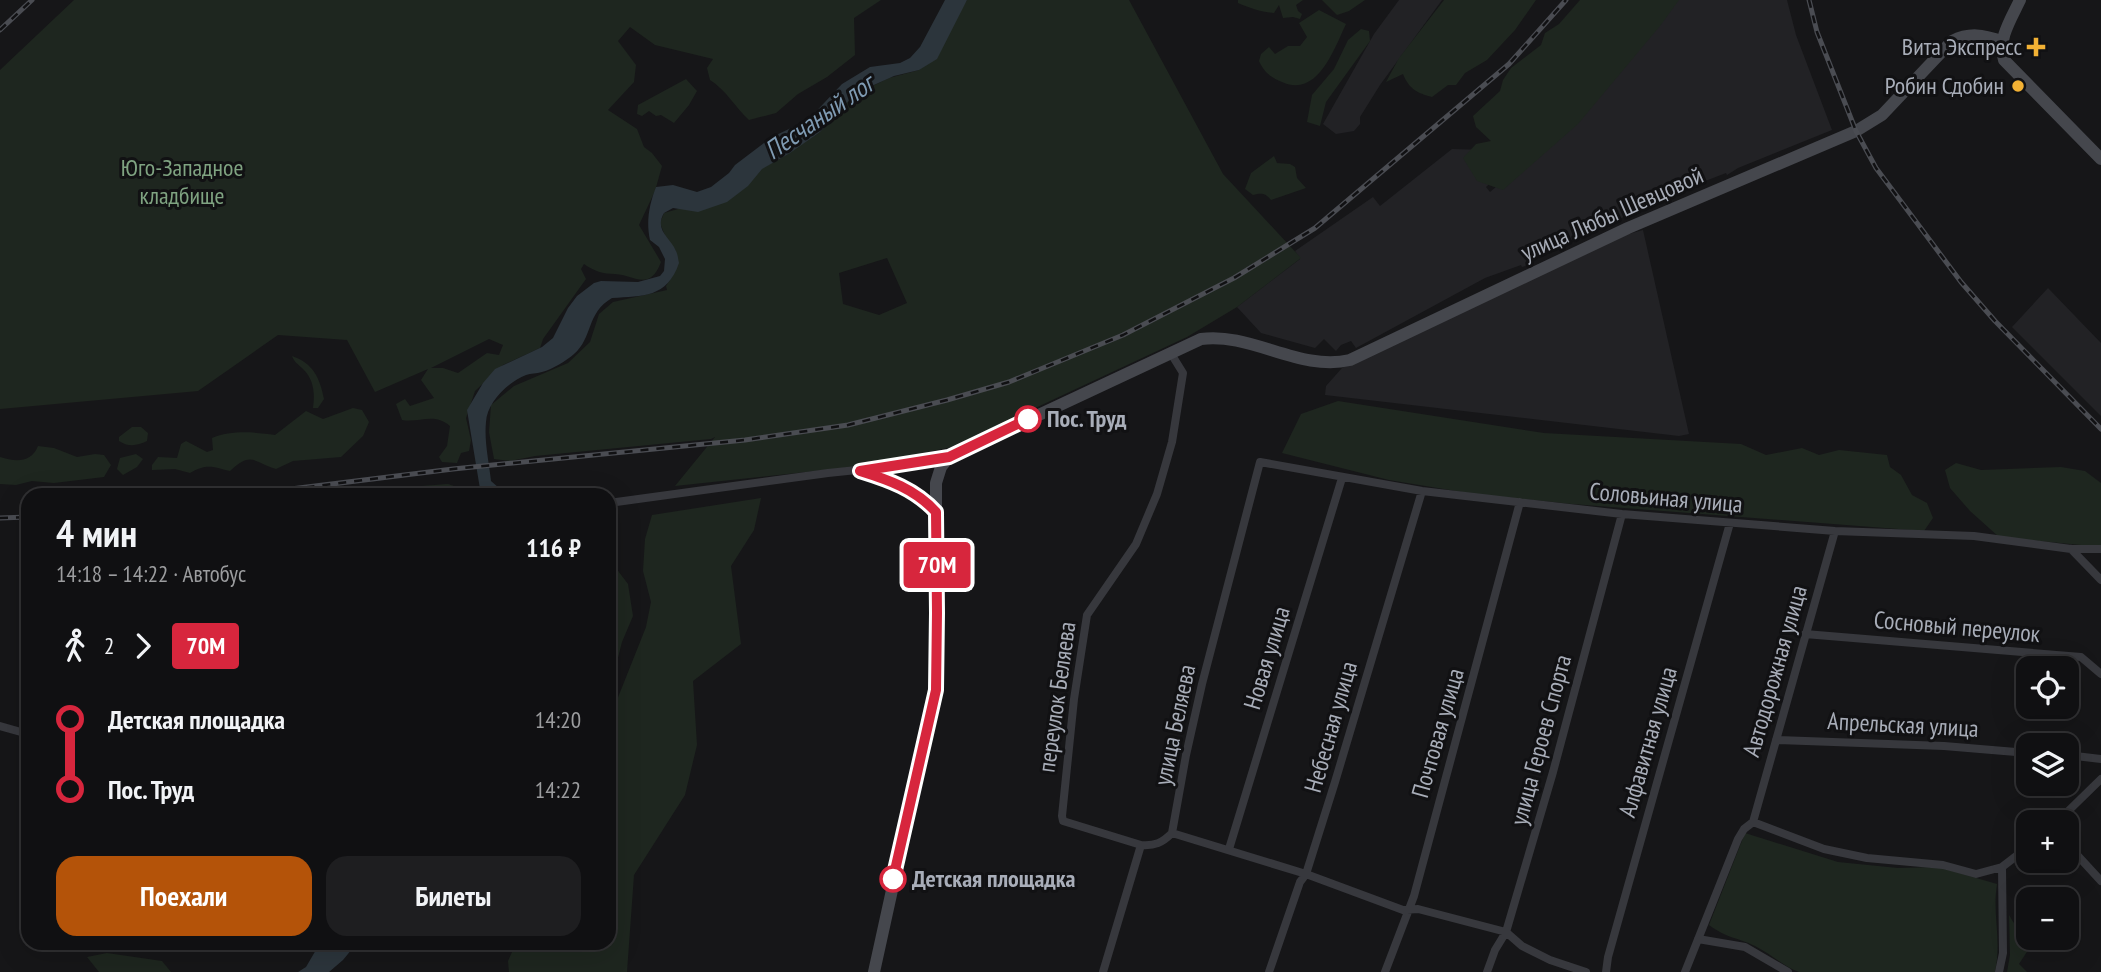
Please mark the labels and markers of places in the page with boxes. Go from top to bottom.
place label: Вита Экспресс [1902,31,2022,62]
marker: Вита Экспресс [2028,39,2044,55]
place label: Робин Сдобин [1885,70,2004,101]
marker: Робин Сдобин [2010,78,2026,94]
place label: Пос. Труд [1047,403,1127,434]
marker: Пос. Труд [1015,406,1041,432]
place label: Детская площадка [912,863,1076,894]
marker: Детская площадка [880,866,906,892]

